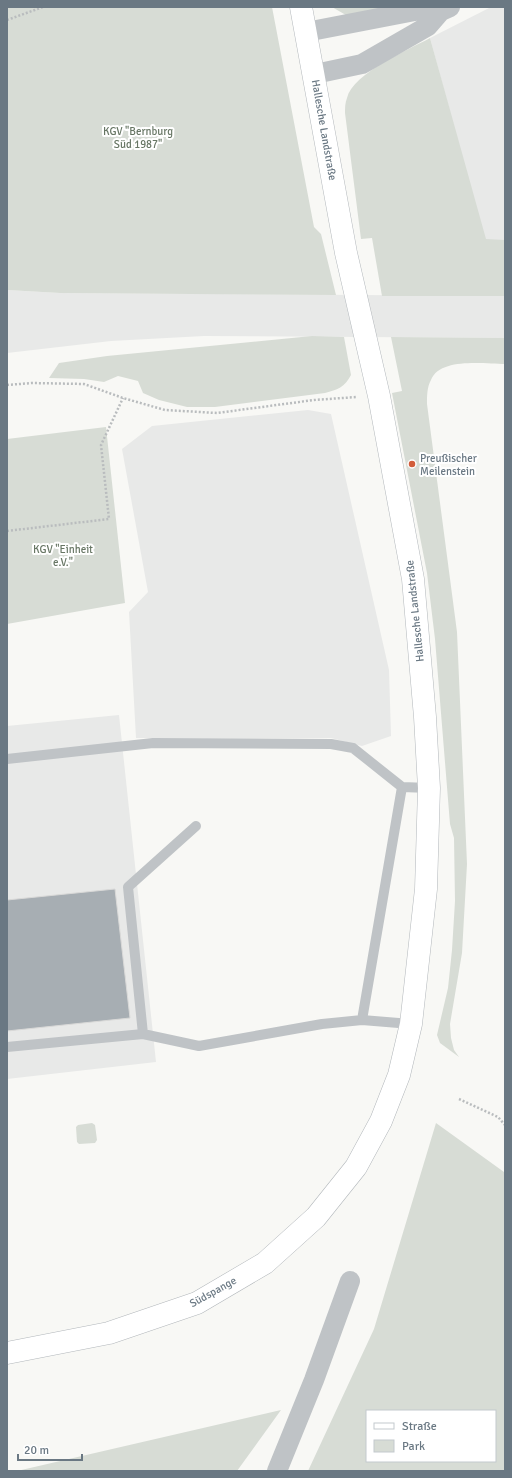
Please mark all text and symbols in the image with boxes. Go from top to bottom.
street label: Hallesche Landstraße [309,78,339,182]
park label: KGV "Bernburg Süd 1987" [103,125,173,151]
place label: Preußischer Meilenstein [420,452,477,478]
marker: Preußischer Meilenstein [407,459,417,469]
park label: KGV "Einheit e.V." [33,543,93,569]
street label: Hallesche Landstraße [403,559,427,663]
street label: Südspange [187,1274,239,1310]
legend [366,1410,496,1462]
text: Straße [402,1419,437,1434]
scale bar [18,1436,82,1462]
text: Park [402,1439,425,1454]
text: 20 m [24,1443,49,1458]

